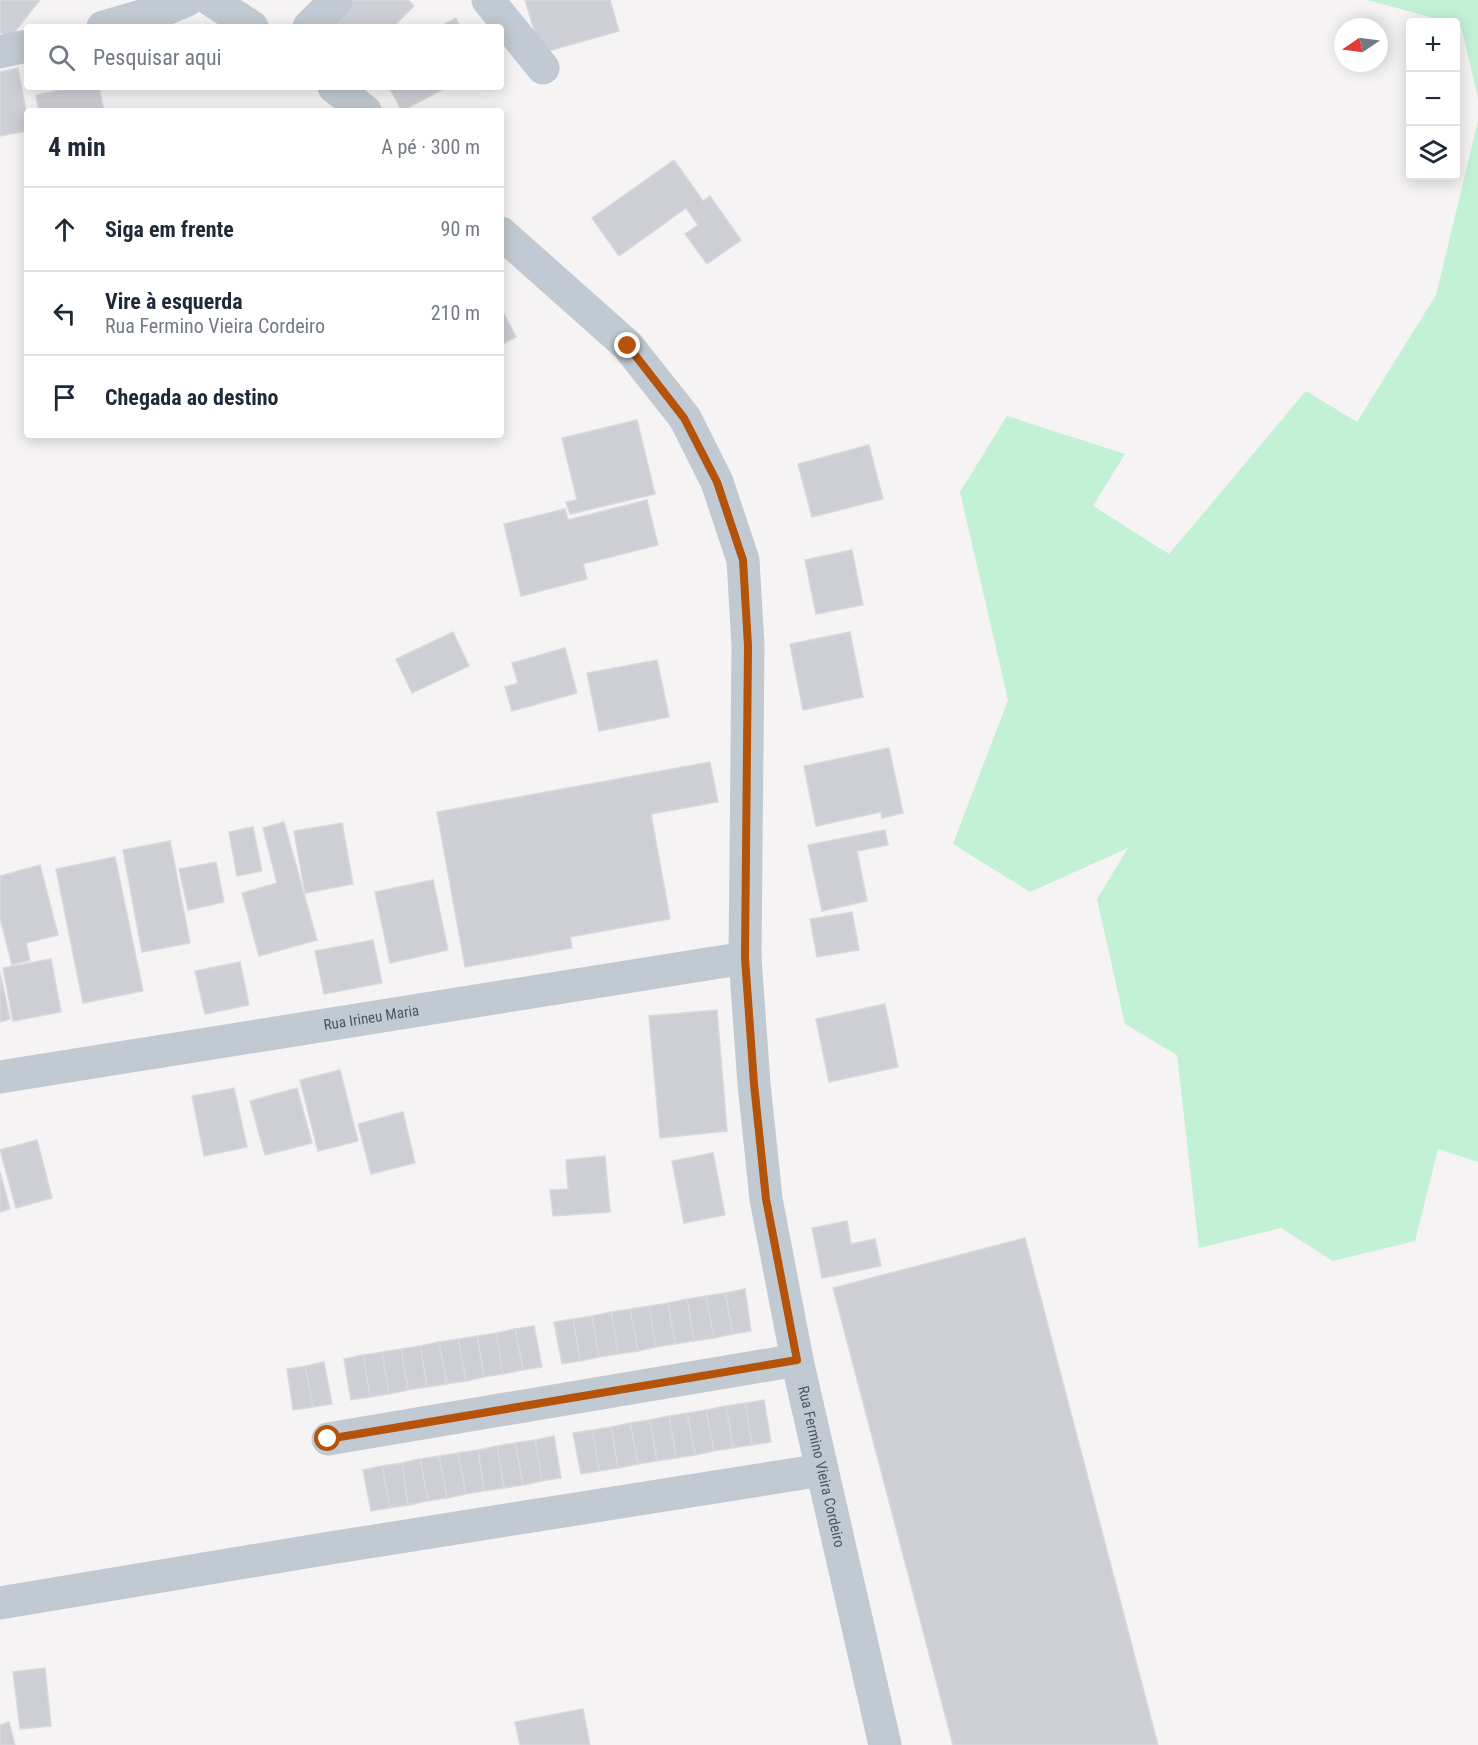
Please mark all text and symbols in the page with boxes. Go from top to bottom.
north arrow [1334,18,1388,72]
map controls [1406,18,1460,180]
button: + [1406,18,1460,72]
search box [24,24,504,90]
icon: search [45,41,78,74]
text: Pesquisar aqui [93,45,222,70]
button: − [1406,72,1460,126]
button: layers [1406,126,1460,180]
text: 4 min [48,132,106,162]
text: A pé · 300 m [381,135,480,159]
icon: ahead [48,213,81,246]
text: Siga em frente [105,217,234,242]
text: 90 m [441,217,480,241]
text: Vire à esquerda [105,289,243,314]
icon: left [48,297,81,330]
text: 210 m [431,301,480,325]
text: Rua Fermino Vieira Cordeiro [105,314,325,338]
route end [614,332,640,358]
icon: arrive [48,381,81,414]
text: Chegada ao destino [105,385,279,410]
street label: Rua Irineu Maria [322,1001,420,1034]
street label: Rua Fermino Vieira Cordeiro [794,1384,849,1549]
route start [314,1425,340,1451]

